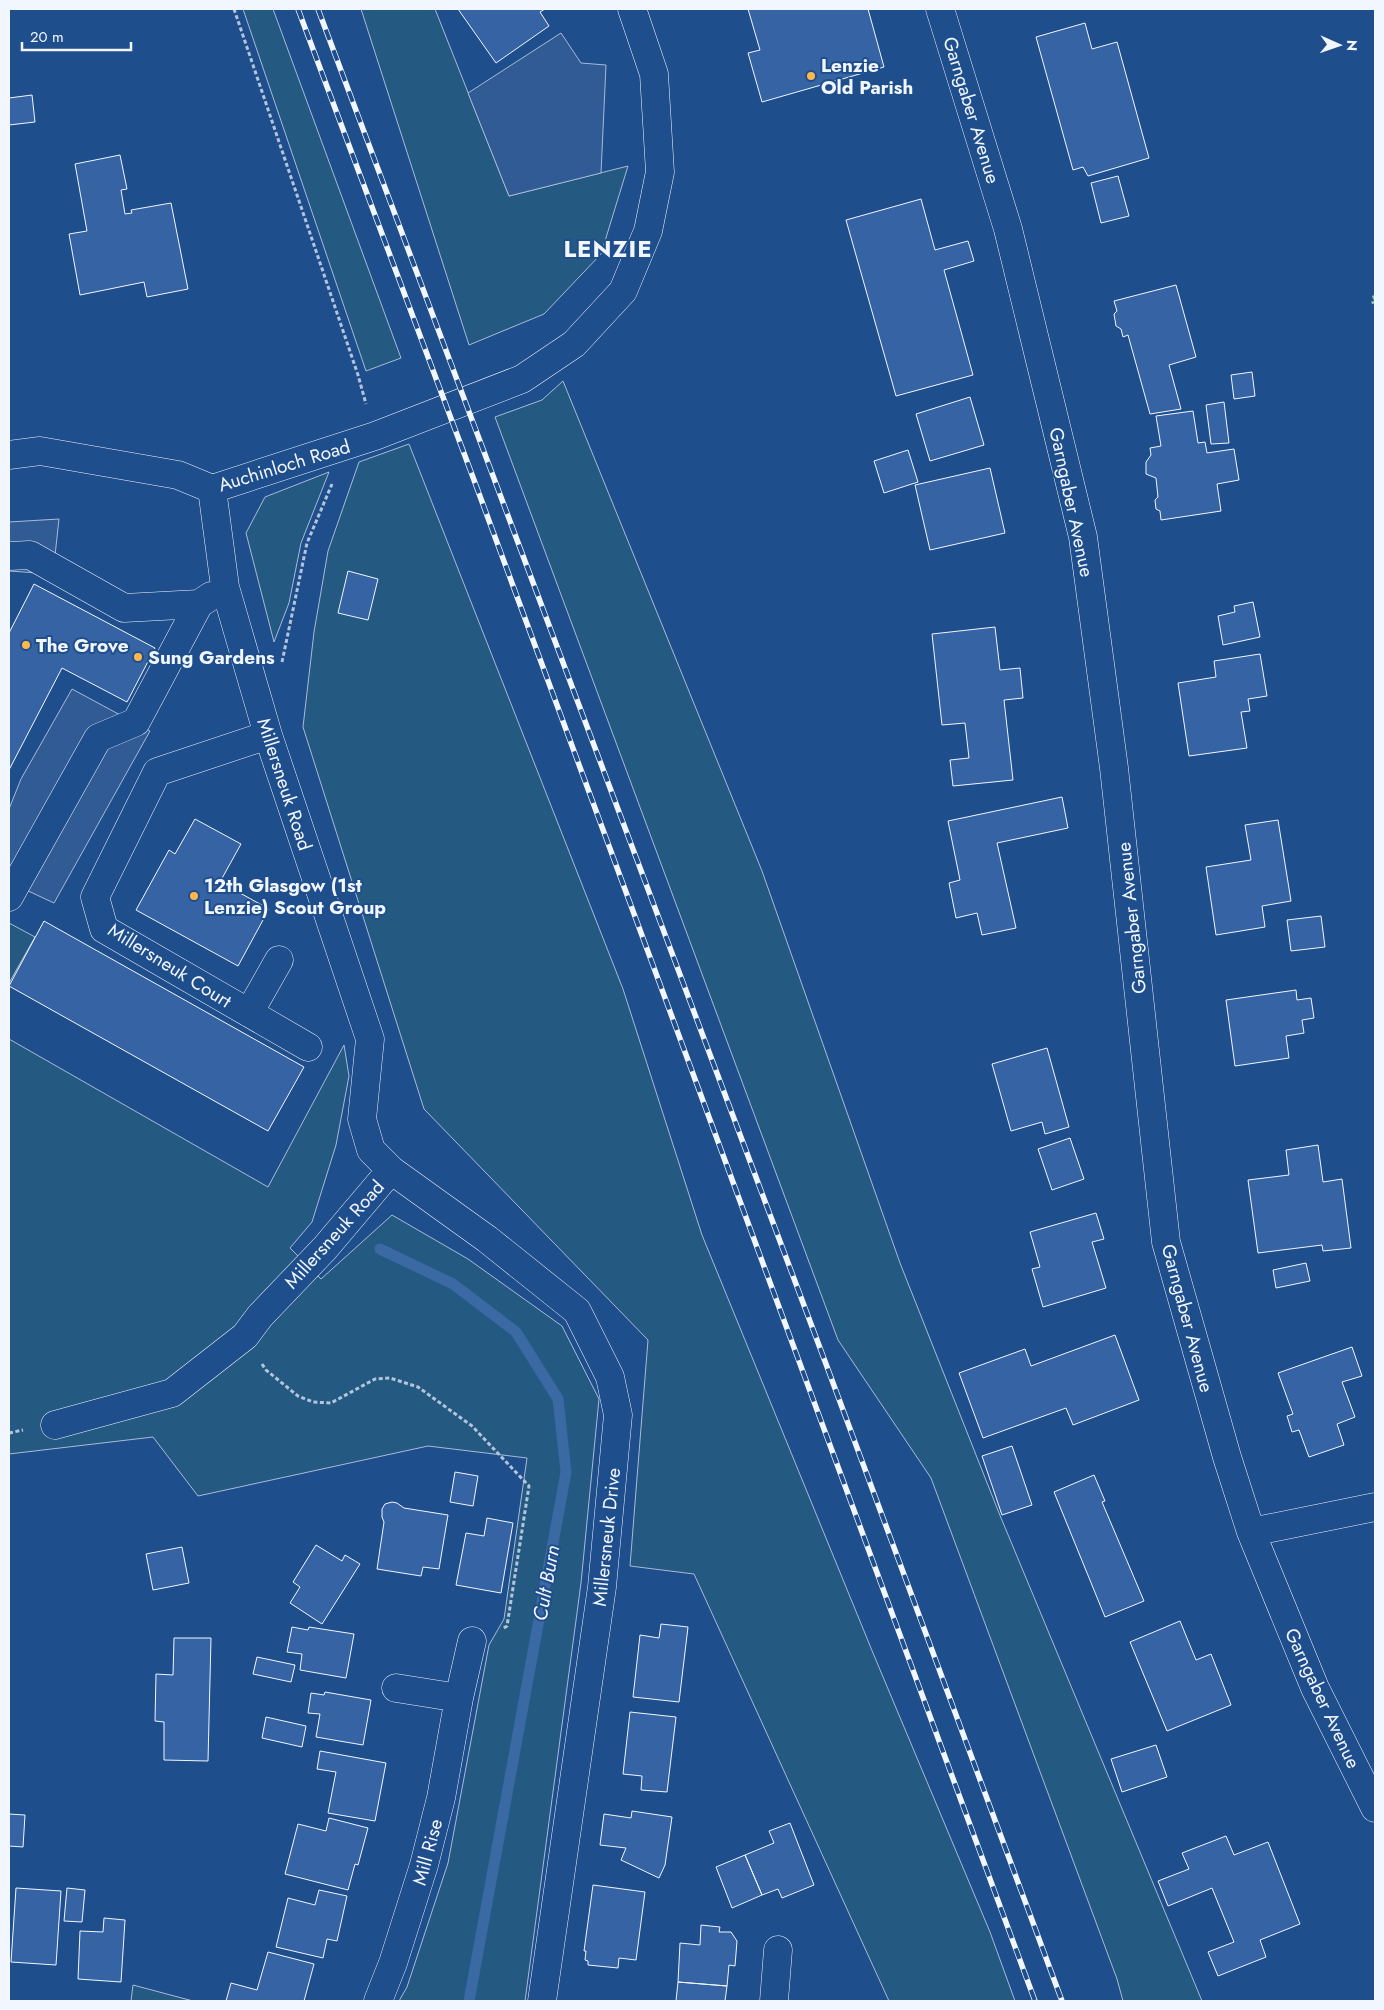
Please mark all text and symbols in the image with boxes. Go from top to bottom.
scale bar [22,20,131,52]
north arrow [1314,20,1364,70]
text: 20 m [30,26,64,48]
street label: Garngaber Avenue [936,33,1007,187]
text: N [1342,40,1362,51]
place label: Lenzie Old Parish [821,52,913,101]
marker: Lenzie Old Parish [805,70,817,82]
district label: LENZIE [563,231,653,266]
street label: Garngaber Avenue [1042,425,1101,580]
street label: Auchinloch Road [215,433,353,498]
place label: The Grove [36,632,129,659]
marker: The Grove [20,639,32,651]
place label: Sung Gardens [148,644,275,671]
marker: Sung Gardens [132,651,144,663]
street label: Millersneuk Road [250,714,319,854]
street label: Garngaber Avenue [1110,841,1153,995]
place label: 12th Glasgow (1st Lenzie) Scout Group [204,872,386,921]
marker: 12th Glasgow (1st Lenzie) Scout Group [188,890,200,902]
street label: Millersneuk Court [103,917,237,1015]
street label: Millersneuk Road [278,1174,391,1295]
street label: Garngaber Avenue [1155,1241,1220,1395]
street label: Millersneuk Drive [586,1466,627,1608]
water label: Cult Burn [526,1543,567,1623]
street label: Garngaber Avenue [1278,1623,1367,1773]
street label: Mill Rise [406,1816,449,1888]

